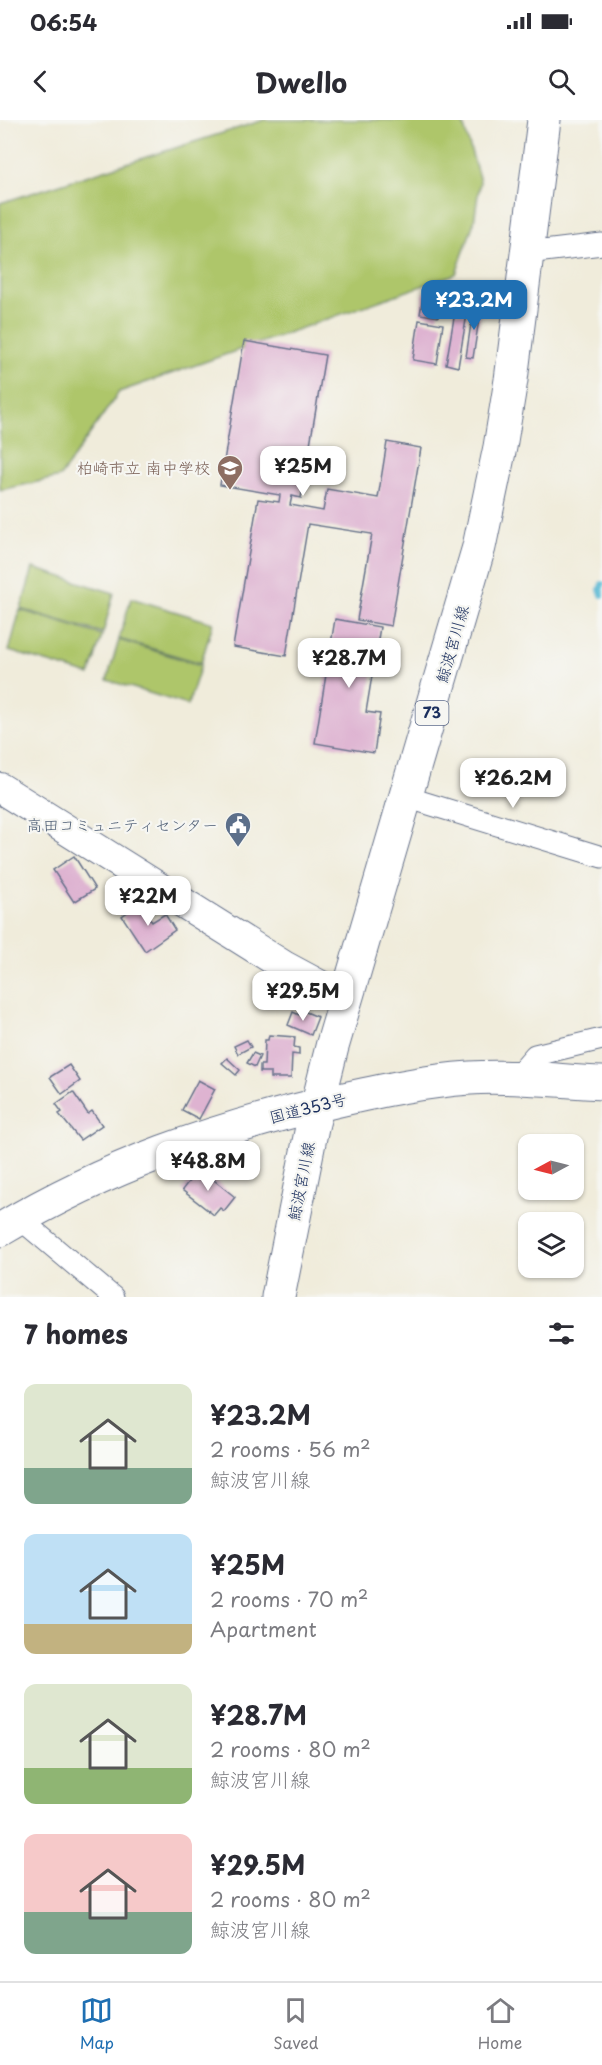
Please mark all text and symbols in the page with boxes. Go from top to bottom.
text: 06:54 [30,5,97,38]
text: Dwello [255,61,347,102]
icon: back [24,65,57,98]
icon: search [545,65,578,98]
pin: ¥23.2M [425,280,523,331]
text: ¥23.2M [435,284,513,314]
pin: ¥25M [267,446,339,497]
text: ¥25M [274,450,332,480]
school or university icon: 柏崎市立 南中学校 [215,453,245,491]
place label: 柏崎市立 南中学校 [77,455,210,479]
street label: 鯨波宮川線 [428,602,474,685]
pin: ¥28.7M [300,638,398,689]
text: ¥28.7M [312,642,386,672]
road number: 73 [416,701,448,725]
pin: ¥26.2M [464,758,562,809]
text: ¥26.2M [474,762,552,792]
public building icon: 高田コミュニティセンター [223,810,253,848]
place label: 高田コミュニティセンター [27,812,218,836]
pin: ¥22M [112,876,184,927]
text: ¥22M [119,880,177,910]
pin: ¥29.5M [254,971,352,1022]
text: ¥29.5M [266,975,340,1005]
street label: 国道353号 [266,1086,349,1128]
north arrow [518,1134,584,1200]
map controls [518,1134,584,1278]
street label: 鯨波宮川線 [281,1139,319,1222]
pin: ¥48.8M [159,1141,257,1192]
text: ¥48.8M [170,1145,246,1175]
button: layers [518,1212,584,1278]
text: 7 homes [24,1314,128,1353]
icon: filters [545,1317,578,1350]
text: ¥23.2M [210,1395,311,1434]
icon: home [72,1408,144,1480]
text: 2 rooms · 56 m² [210,1434,371,1464]
text: 鯨波宮川線 [210,1464,310,1494]
text: ¥25M [210,1545,285,1584]
icon: home [72,1558,144,1630]
text: 2 rooms · 70 m² [210,1584,368,1614]
text: Apartment [210,1614,317,1644]
text: ¥28.7M [210,1695,307,1734]
icon: home [72,1708,144,1780]
text: 2 rooms · 80 m² [210,1734,371,1764]
text: 鯨波宮川線 [210,1764,310,1794]
text: ¥29.5M [210,1845,305,1884]
icon: home [72,1858,144,1930]
text: 2 rooms · 80 m² [210,1884,371,1914]
text: 鯨波宮川線 [210,1914,310,1944]
tab: Map [80,1994,114,2054]
tab: Saved [273,1994,319,2054]
tab: Home [478,1994,522,2054]

